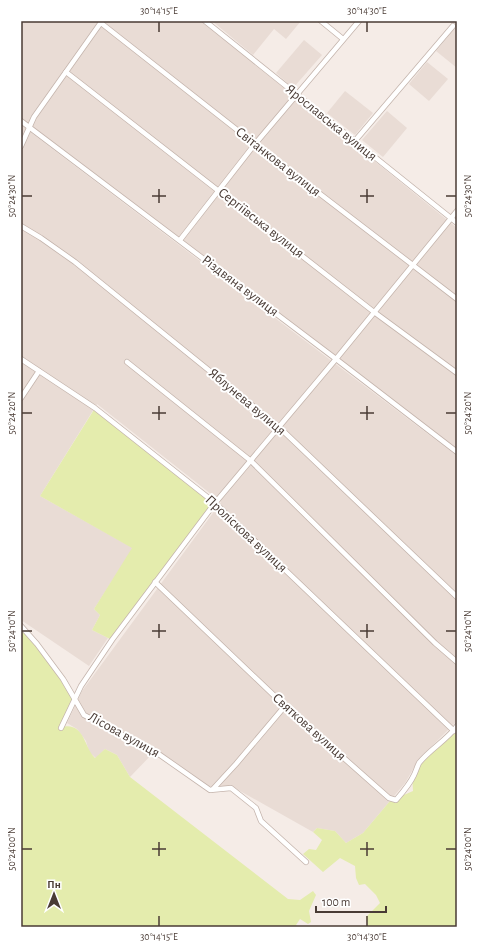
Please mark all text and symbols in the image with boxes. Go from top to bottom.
text: 30°14'15"E [140,6,178,16]
text: 30°14'30"E [347,6,387,16]
street label: Ярославська вулиця [283,82,379,164]
street label: Світанкова вулиця [233,125,323,199]
text: 50°24'30"N [7,175,17,217]
text: 50°24'30"N [463,175,473,217]
street label: Сергіївська вулиця [215,185,307,261]
street label: Різдвяна вулиця [199,253,281,319]
street label: Яблунева вулиця [206,366,288,438]
text: 50°24'20"N [7,392,17,434]
text: 50°24'20"N [463,392,473,434]
street label: Проліскова вулиця [202,493,290,575]
text: 50°24'10"N [7,610,17,652]
text: 50°24'10"N [463,610,473,652]
street label: Святкова вулиця [270,691,348,763]
street label: Лісова вулиця [86,710,162,760]
text: 50°24'00"N [7,827,17,871]
text: 50°24'00"N [463,827,473,871]
north arrow [34,874,74,914]
text: Пн [47,879,61,890]
scale bar [316,888,386,914]
text: 100 m [322,896,350,908]
text: 30°14'15"E [140,932,178,942]
text: 30°14'30"E [347,932,387,942]

